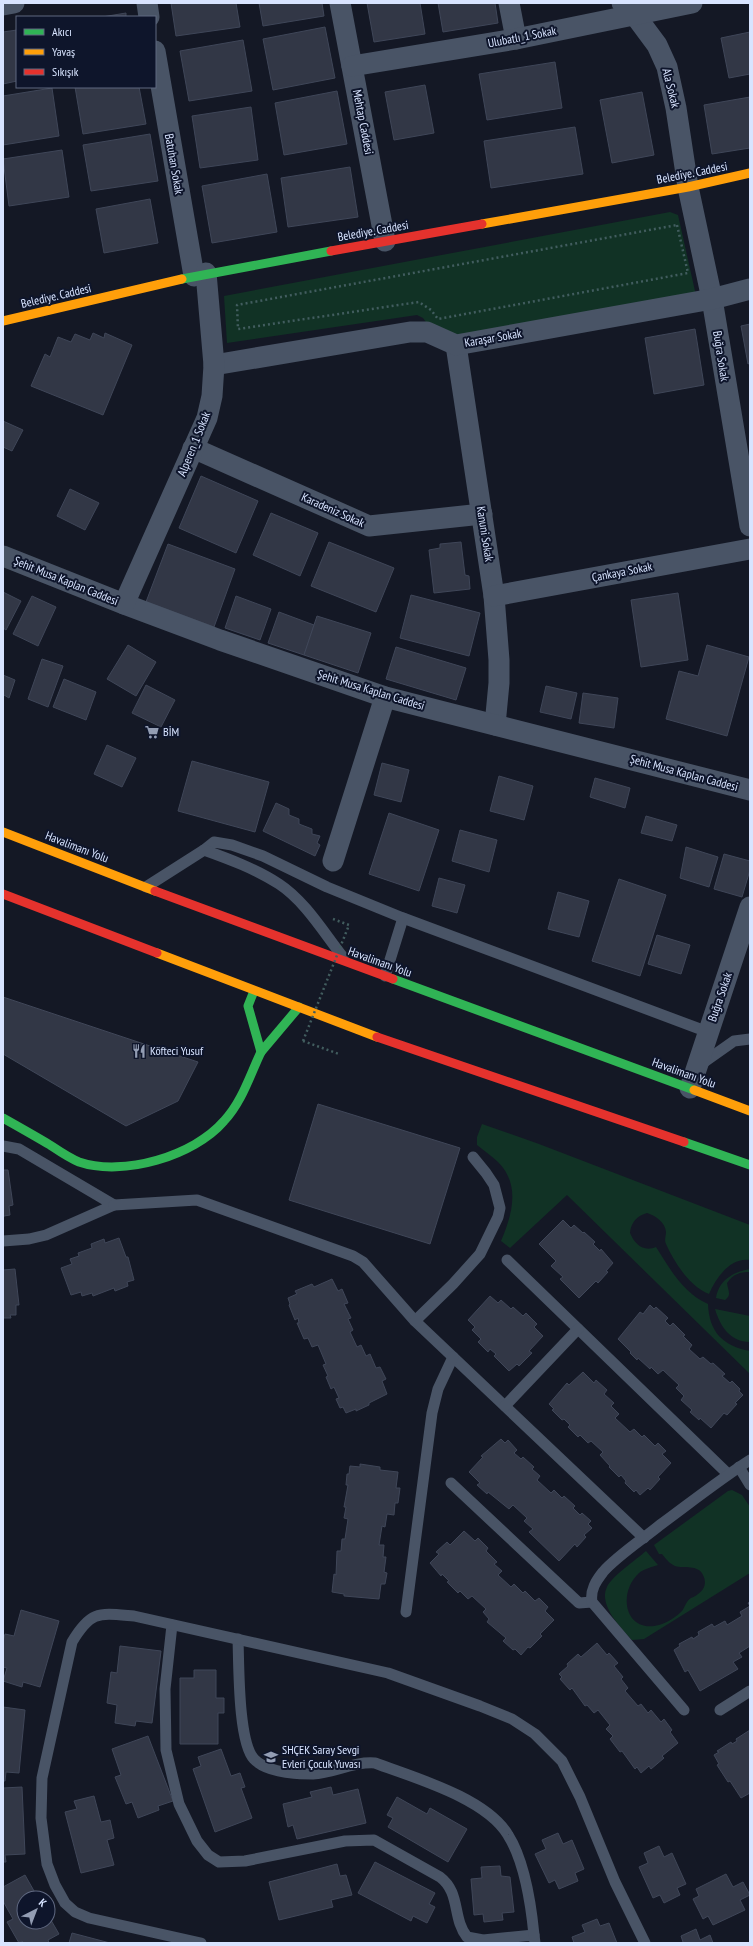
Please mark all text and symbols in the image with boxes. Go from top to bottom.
legend [16,16,156,88]
street label: Ulubatlı_1 Sokak [486,22,558,50]
text: Akıcı [52,24,72,39]
text: Yavaş [52,44,75,59]
text: Sıkışık [52,64,79,79]
street label: Ala Sokak [659,67,684,110]
street label: Mehtap Caddesi [350,88,377,156]
street label: Batuhan Sokak [162,132,187,196]
street label: Belediye. Caddesi [655,158,729,187]
street label: Belediye. Caddesi [336,217,410,244]
street label: Belediye. Caddesi [19,280,92,311]
street label: Karaşar Sokak [463,325,523,350]
street label: Buğra Sokak [710,330,733,383]
street label: Alperen_1 Sokak [174,409,213,478]
street label: Karadeniz Sokak [299,489,367,530]
street label: Kanuni Sokak [474,505,497,563]
street label: Şehit Musa Kaplan Caddesi [12,553,121,608]
street label: Çankaya Sokak [590,558,654,585]
street label: Şehit Musa Kaplan Caddesi [316,666,427,713]
supermarket icon: BİM [144,724,160,740]
place label: BİM [163,724,179,739]
street label: Şehit Musa Kaplan Caddesi [628,751,740,794]
street label: Havalimanı Yolu [43,828,111,865]
street label: Havalimanı Yolu [346,943,414,980]
street label: Buğra Sokak [704,970,735,1023]
restaurant icon: Köfteci Yusuf [131,1043,147,1059]
place label: Köfteci Yusuf [150,1043,204,1058]
street label: Havalimanı Yolu [650,1054,718,1091]
place label: SHÇEK Saray Sevgi Evleri Çocuk Yuvası [282,1742,361,1771]
school or university icon: SHÇEK Saray Sevgi Evleri Çocuk Yuvası [263,1749,279,1765]
north arrow [16,1890,56,1930]
text: K [36,1895,50,1910]

